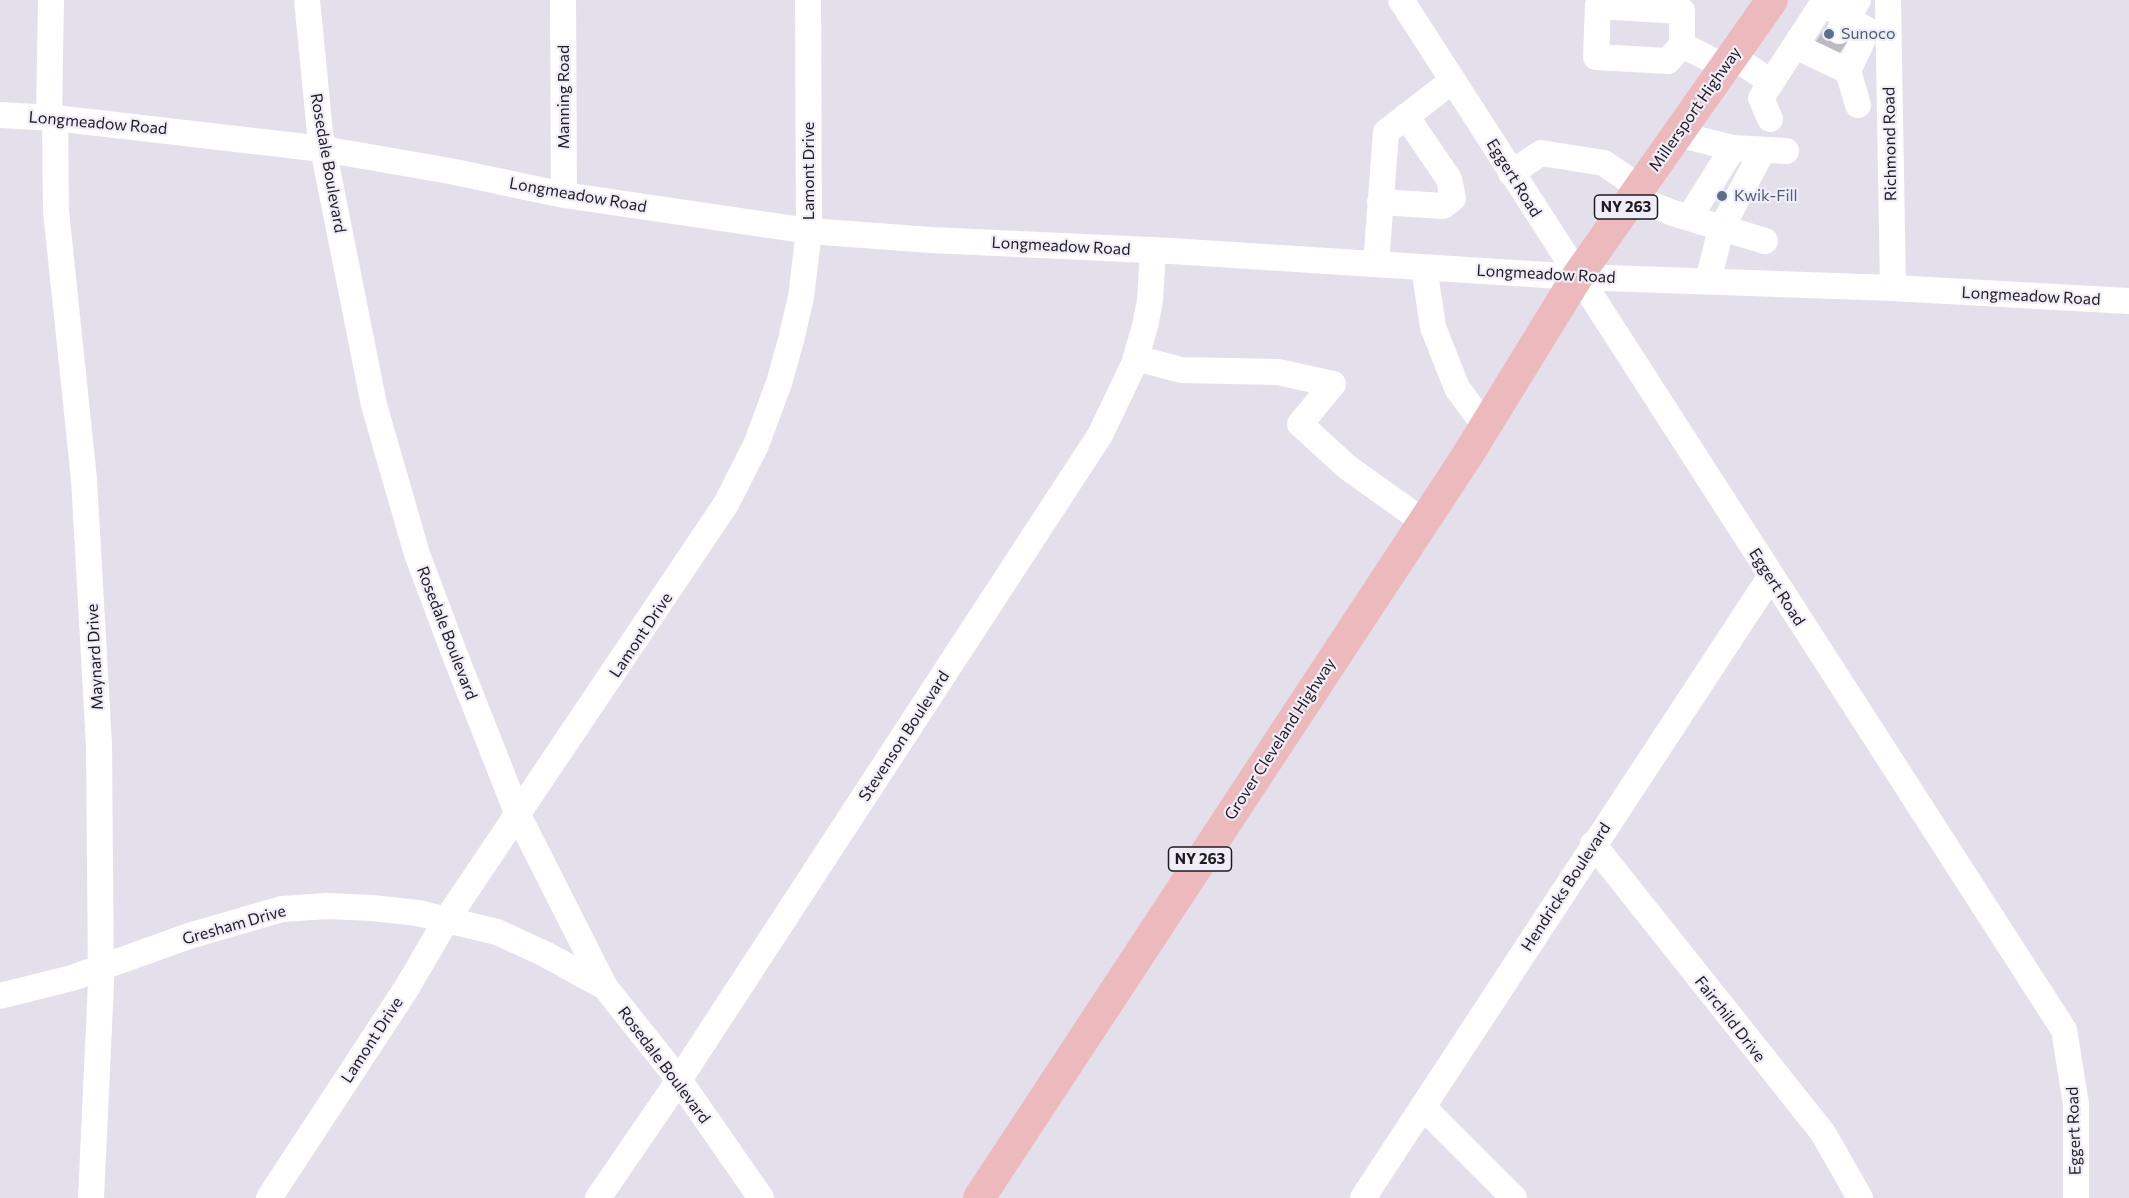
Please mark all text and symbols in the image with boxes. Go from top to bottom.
place label: Sunoco [1841,24,1896,44]
marker: Sunoco [1822,27,1836,41]
street label: Millersport Highway [1645,43,1745,175]
street label: Manning Road [554,45,574,149]
street label: Richmond Road [1879,87,1901,201]
street label: Rosedale Boulevard [306,92,350,234]
street label: Longmeadow Road [28,107,168,139]
street label: Lamont Drive [799,122,819,220]
street label: Eggert Road [1482,135,1546,221]
street label: Longmeadow Road [508,173,648,217]
place label: Kwik-Fill [1734,186,1798,206]
marker: Kwik-Fill [1715,189,1729,203]
road number: NY 263 [1594,195,1658,219]
street label: Longmeadow Road [991,233,1131,259]
street label: Longmeadow Road [1476,261,1616,287]
street label: Longmeadow Road [1961,283,2101,309]
street label: Eggert Road [1745,545,1809,629]
street label: Rosedale Boulevard [413,564,481,702]
street label: Lamont Drive [606,589,676,681]
street label: Maynard Drive [83,603,107,711]
street label: Grover Cleveland Highway [1220,654,1340,824]
street label: Stevenson Boulevard [855,667,953,805]
street label: Hendricks Boulevard [1517,819,1615,955]
road number: NY 263 [1168,847,1232,871]
street label: Gresham Drive [180,901,288,949]
street label: Fairchild Drive [1691,972,1769,1066]
street label: Lamont Drive [337,993,407,1087]
street label: Rosedale Boulevard [614,1003,714,1127]
street label: Eggert Road [2063,1086,2085,1176]

